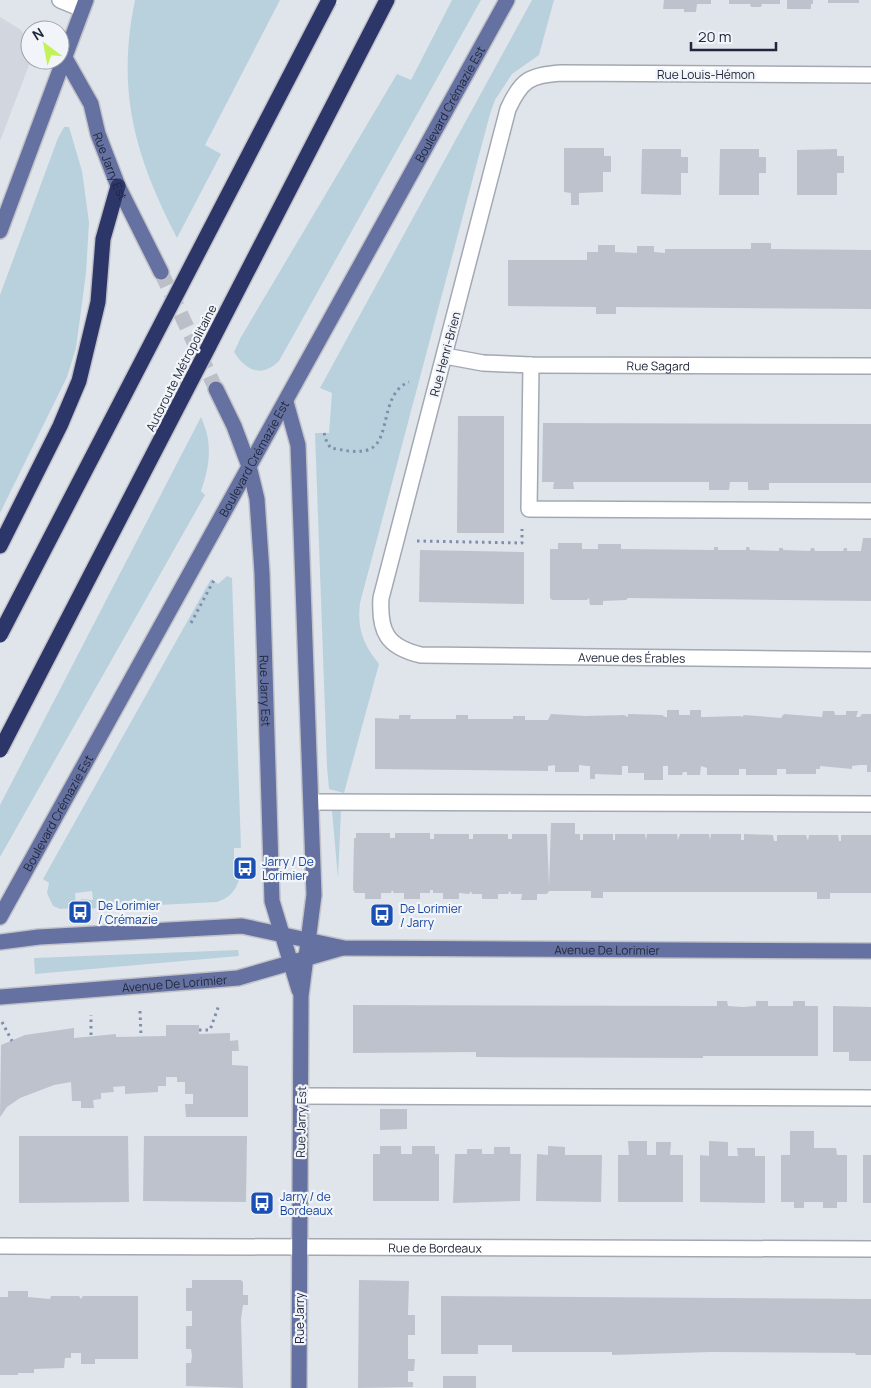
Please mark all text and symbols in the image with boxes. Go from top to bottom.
north arrow [20,20,70,70]
scale bar [691,20,776,52]
text: N [29,23,47,44]
text: 20 m [698,26,731,47]
street label: Boulevard Crémazie Est [410,43,489,165]
street label: Rue Louis-Hémon [657,66,755,83]
street label: Rue Jarry Est [90,130,132,203]
street label: Autoroute Métropolitaine [142,302,220,434]
street label: Rue Henri-Brien [426,310,464,398]
street label: Rue Sagard [627,357,690,374]
street label: Boulevard Crémazie Est [215,397,293,520]
street label: Avenue des Érables [578,648,685,666]
street label: Rue Jarry Est [256,655,275,727]
street label: Boulevard Crémazie Est [19,751,97,874]
place label: Jarry / De Lorimier [262,853,314,884]
bus stop icon: Jarry / De Lorimier [232,855,258,881]
place label: De Lorimier / Crémazie [98,897,161,928]
bus stop icon: De Lorimier / Crémazie [67,899,93,925]
place label: De Lorimier / Jarry [400,900,463,931]
bus stop icon: De Lorimier / Jarry [369,902,395,928]
street label: Avenue De Lorimier [554,941,661,958]
street label: Avenue De Lorimier [121,970,228,996]
street label: Rue Jarry Est [292,1086,310,1158]
place label: Jarry / de Bordeaux [280,1188,333,1219]
bus stop icon: Jarry / de Bordeaux [249,1190,275,1216]
street label: Rue de Bordeaux [388,1239,482,1256]
street label: Rue Jarry [291,1292,308,1344]

